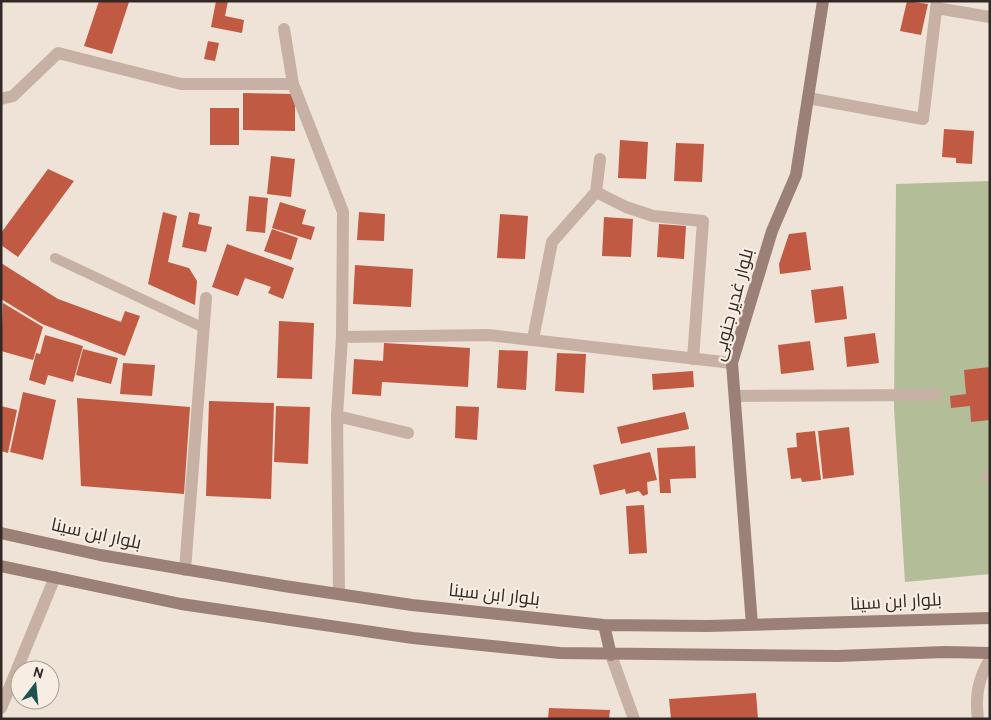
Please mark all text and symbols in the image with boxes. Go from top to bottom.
street label: بلوار غدیر جنوبی [708,246,760,364]
street label: بلوار ابن سینا [49,514,143,556]
street label: بلوار ابن سینا [447,580,541,612]
street label: بلوار ابن سینا [850,589,942,617]
north arrow [10,660,60,710]
text: N [31,664,45,684]

